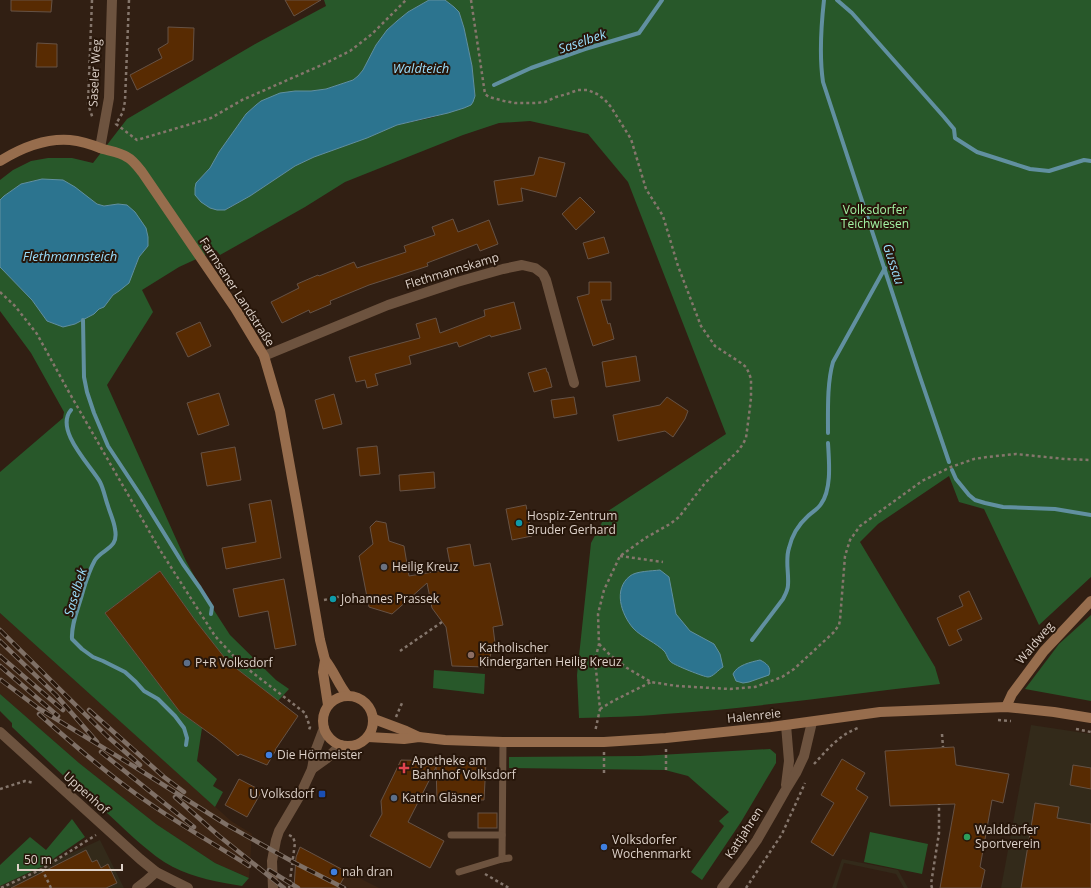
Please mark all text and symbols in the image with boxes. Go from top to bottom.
water label: Saselbek [556,24,609,58]
street label: Saseler Weg [84,38,105,107]
water label: Waldteich [393,59,449,77]
park label: Volksdorfer Teichwiesen [841,201,909,232]
street label: Farmsener Landstraße [196,234,279,350]
water label: Gussau [879,241,909,287]
water label: Flethmannsteich [23,247,117,265]
street label: Flethmannskamp [403,248,501,293]
place label: Hospiz-Zentrum Bruder Gerhard [527,507,617,538]
marker: Hospiz-Zentrum Bruder Gerhard [514,518,524,528]
place label: Heilig Kreuz [392,558,459,575]
marker: Heilig Kreuz [379,562,389,572]
water label: Saselbek [59,565,91,618]
place label: Johannes Prassek [340,590,440,607]
marker: Johannes Prassek [328,594,338,604]
street label: Waldweg [1012,617,1058,668]
place label: Katholischer Kindergarten Heilig Kreuz [479,639,622,670]
marker: Katholischer Kindergarten Heilig Kreuz [466,650,476,660]
place label: P+R Volksdorf [195,654,273,671]
marker: P+R Volksdorf [182,658,192,668]
street label: Halenreie [726,704,782,727]
place label: Die Hörmeister [277,746,362,763]
marker: Die Hörmeister [264,750,274,760]
place label: Apotheke am Bahnhof Volksdorf [412,752,517,783]
marker: Apotheke am Bahnhof Volksdorf [399,763,409,773]
street label: Uppenhof [60,768,114,818]
place label: U Volksdorf [249,785,315,802]
marker: U Volksdorf [317,789,327,799]
place label: Katrin Gläsner [402,789,482,806]
marker: Katrin Gläsner [389,793,399,803]
street label: Kattjahren [720,804,767,862]
place label: Walddörfer Sportverein [975,821,1040,852]
place label: Volksdorfer Wochenmarkt [612,831,691,862]
marker: Walddörfer Sportverein [962,832,972,842]
marker: Volksdorfer Wochenmarkt [599,842,609,852]
scale bar [18,846,122,872]
text: 50 m [24,851,52,868]
place label: nah dran [342,863,393,880]
marker: nah dran [329,867,339,877]

